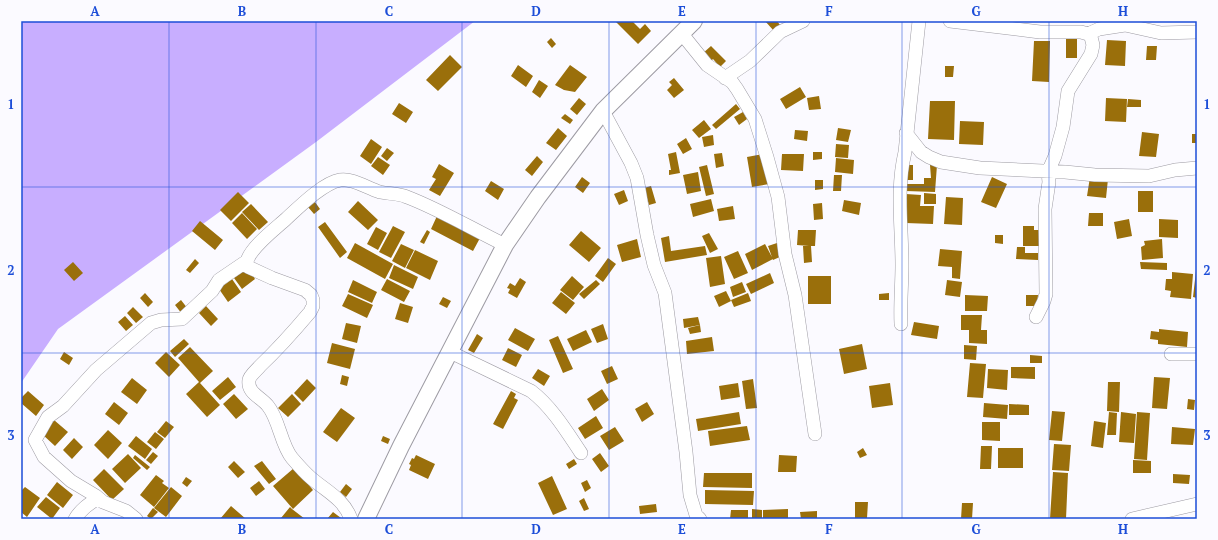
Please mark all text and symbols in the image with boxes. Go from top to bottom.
text: A [90,2,100,20]
text: B [238,2,246,20]
text: C [385,2,393,20]
text: D [531,2,541,20]
text: E [678,2,686,20]
text: F [825,2,833,20]
text: G [971,2,981,20]
text: H [1118,2,1128,20]
text: 1 [7,95,15,113]
text: 1 [1203,95,1211,113]
text: 2 [7,261,15,279]
text: 2 [1203,261,1211,279]
text: 3 [7,426,15,444]
text: 3 [1203,426,1211,444]
text: A [90,520,100,538]
text: B [238,520,246,538]
text: C [385,520,393,538]
text: D [531,520,541,538]
text: E [678,520,686,538]
text: F [825,520,833,538]
text: G [971,520,981,538]
text: H [1118,520,1128,538]

